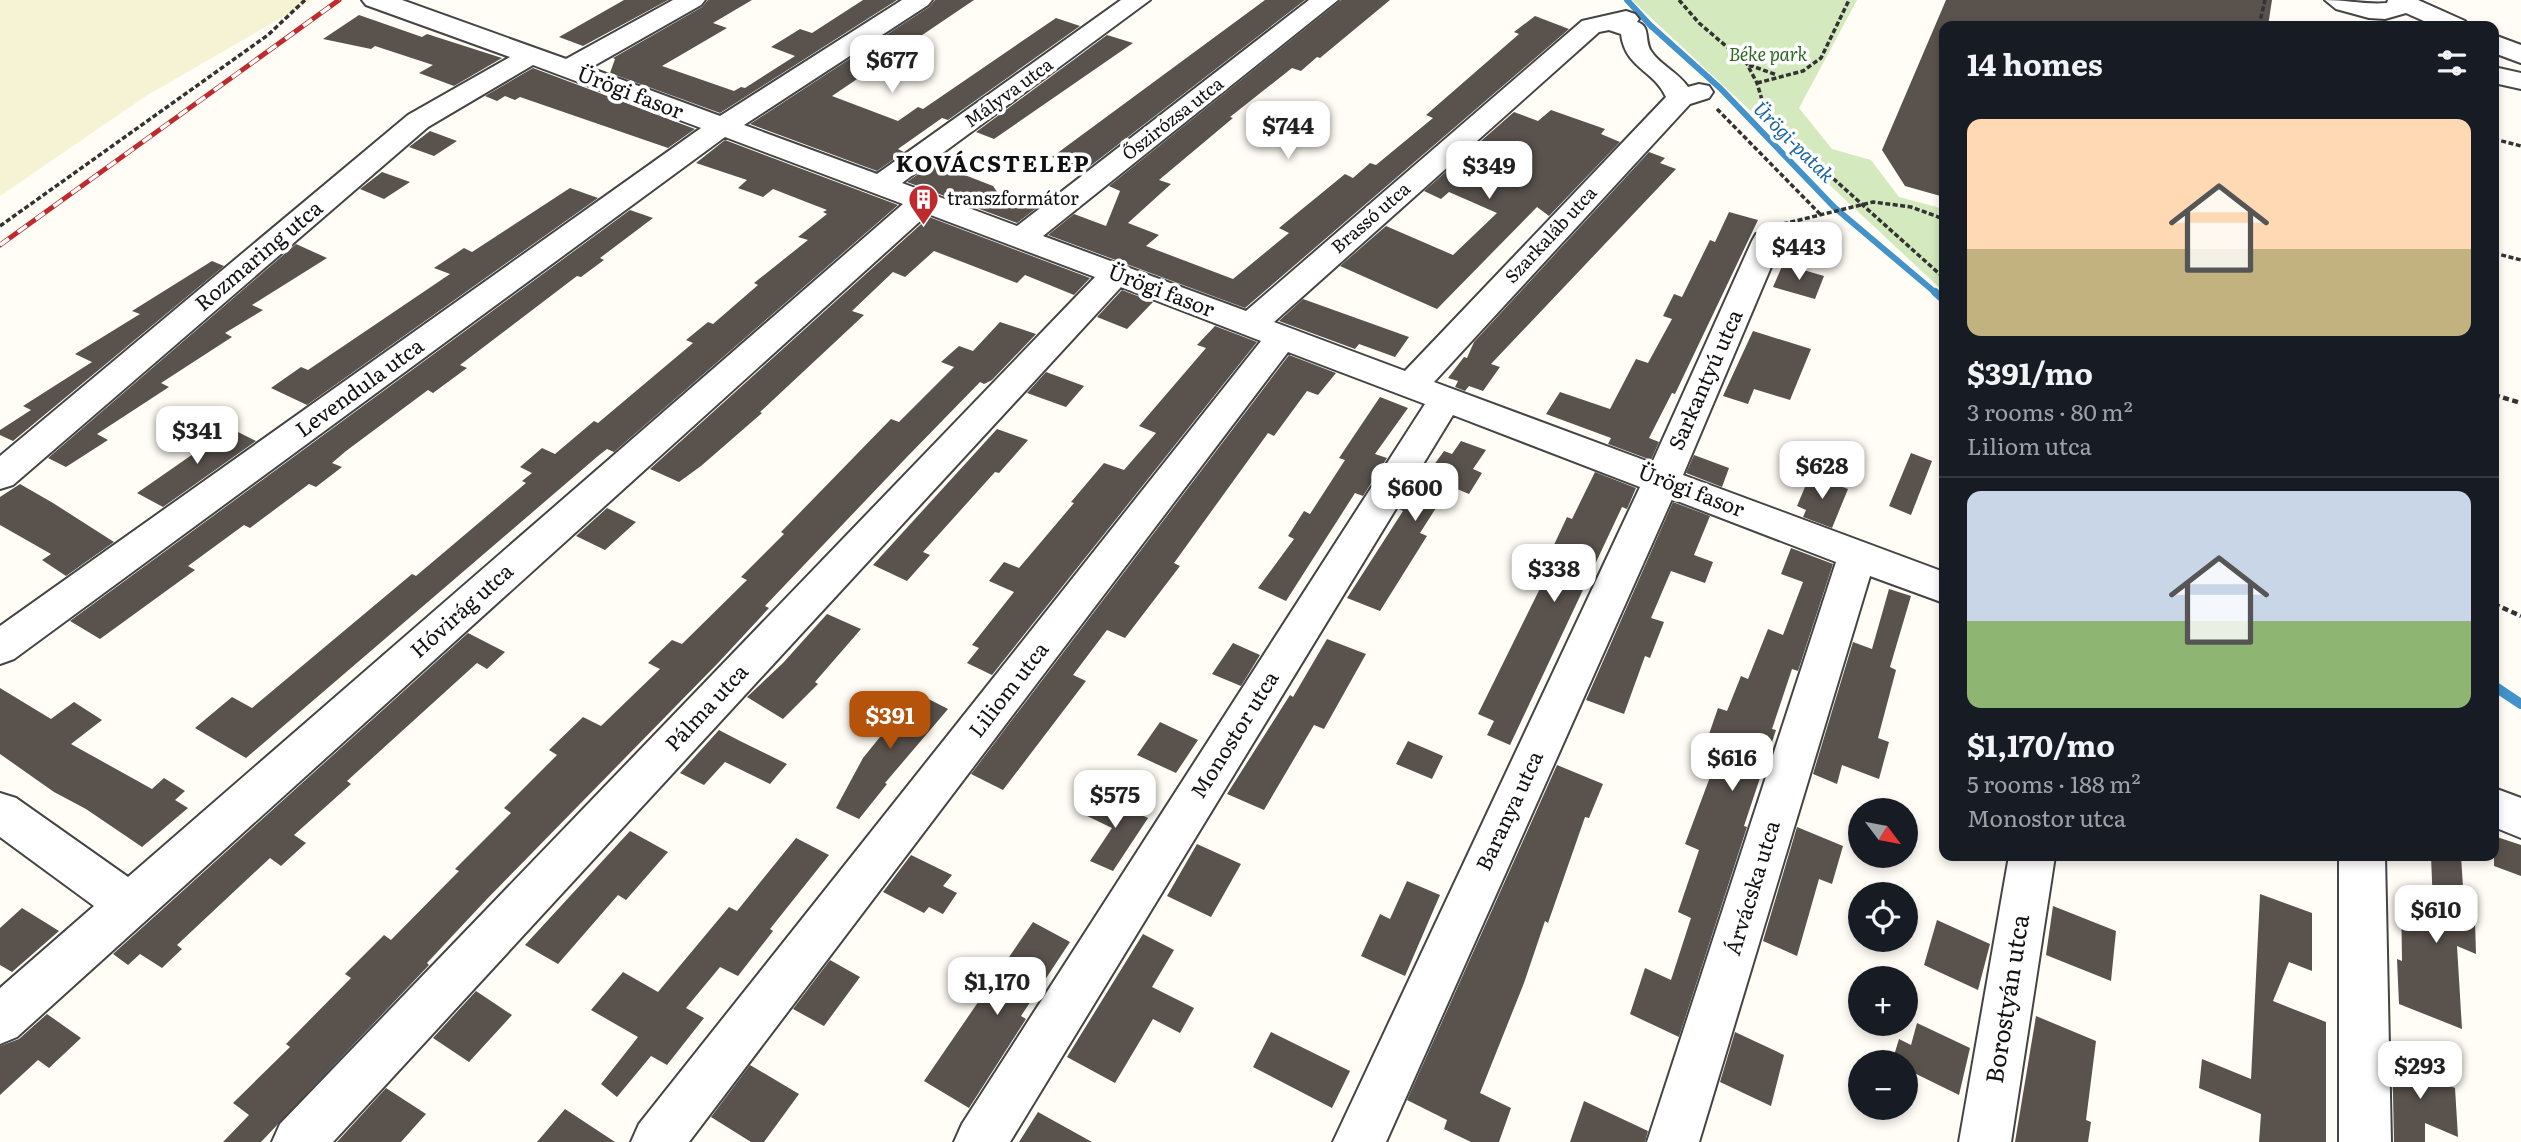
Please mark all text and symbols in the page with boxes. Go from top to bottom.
pin: $677 [851,36,933,95]
park label: Béke park [1729,40,1807,67]
text: $677 [866,41,918,75]
text: 14 homes [1967,41,2103,85]
icon: filters [2433,44,2471,82]
street label: Mályva utca [958,50,1058,133]
street label: Ürögi fasor [573,56,689,125]
street label: Őszirózsa utca [1116,69,1229,166]
water label: Ürögi-patak [1748,94,1842,189]
pin: $744 [1247,102,1329,161]
text: $744 [1262,107,1314,141]
pin: $349 [1448,142,1530,201]
district label: KOVÁCSTELEP [895,145,1091,179]
text: $349 [1462,147,1516,181]
icon: home [2156,165,2282,291]
street label: Brassó utca [1325,175,1416,259]
street label: Szarkaláb utca [1498,179,1602,289]
building icon: transzformátor [907,182,941,226]
place label: transzformátor [947,184,1079,211]
street label: Rozmaring utca [187,191,328,317]
pin: $443 [1758,222,1840,282]
text: $443 [1772,228,1826,262]
street label: Ürögi fasor [1104,254,1220,323]
street label: Sarkantyú utca [1659,303,1749,454]
street label: Levendula utca [288,328,430,443]
text: $391/mo [1967,350,2093,394]
text: 3 rooms · 80 m² [1967,394,2133,428]
pin: $341 [156,406,238,466]
text: $341 [172,412,222,446]
text: Liliom utca [1967,428,2092,462]
pin: $628 [1781,442,1863,501]
text: $628 [1795,447,1849,481]
street label: Ürögi fasor [1634,454,1750,523]
pin: $600 [1374,463,1456,523]
text: $600 [1387,469,1443,503]
icon: home [2156,537,2282,663]
pin: $338 [1513,544,1595,604]
text: $338 [1528,550,1580,584]
street label: Hóvirág utca [402,554,519,664]
street label: Liliom utca [960,633,1055,743]
street label: Pálma utca [656,655,754,757]
street label: Monostor utca [1181,663,1285,803]
pin: $391 [849,692,931,751]
text: $391 [865,697,915,731]
text: $1,170/mo [1967,722,2115,766]
pin: $616 [1691,734,1773,793]
text: $616 [1707,739,1757,773]
street label: Baranya utca [1466,744,1549,875]
text: 5 rooms · 188 m² [1967,766,2141,800]
pin: $575 [1074,770,1156,830]
text: $575 [1090,776,1140,810]
north arrow [1848,798,1918,868]
map controls [1848,798,1918,1120]
text: Monostor utca [1967,800,2126,834]
street label: Árvácska utca [1715,815,1786,958]
button: locate [1848,882,1918,952]
pin: $610 [2395,886,2477,945]
text: $610 [2411,891,2461,925]
street label: Borostyán utca [1975,912,2036,1086]
pin: $1,170 [940,958,1054,1017]
text: $1,170 [964,963,1030,997]
button: + [1848,966,1918,1036]
pin: $293 [2379,1042,2461,1101]
text: $293 [2394,1047,2446,1081]
button: − [1848,1050,1918,1120]

